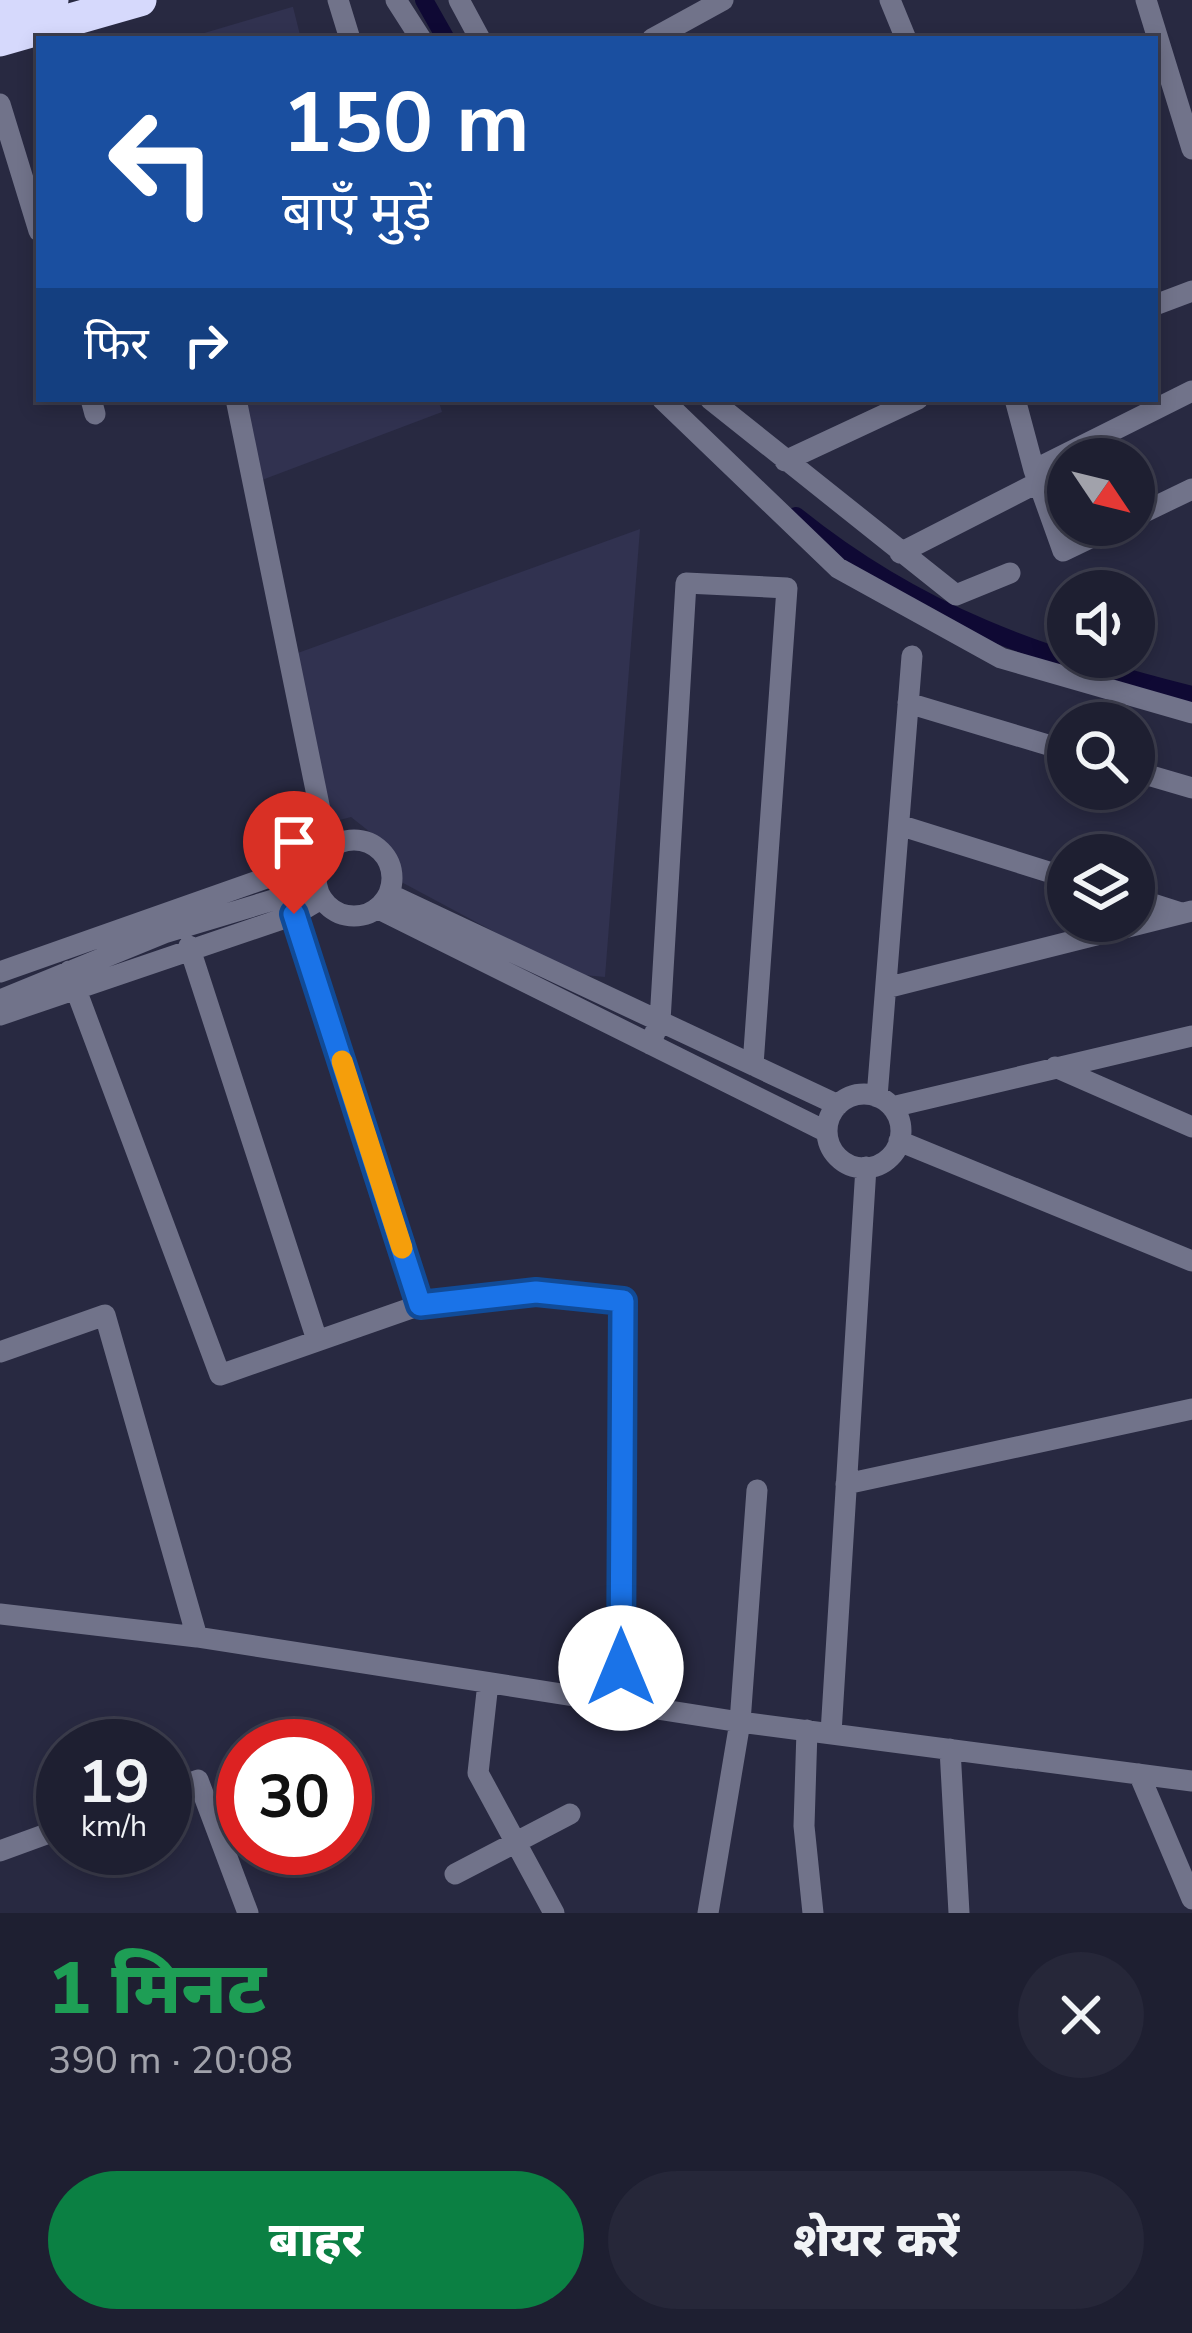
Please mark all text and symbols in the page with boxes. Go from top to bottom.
text: 150 m [282,66,530,181]
icon: left [84,84,240,240]
text: बाएँ मुड़ें [282,175,432,249]
icon: right [173,312,239,378]
text: फिर [84,314,149,375]
north arrow [1047,438,1155,546]
map controls [1047,438,1155,942]
button: sound [1047,570,1155,678]
button: search [1047,702,1155,810]
pin [243,791,345,914]
icon: arrive [261,809,327,875]
button: layers [1047,834,1155,942]
position arrow [558,1605,684,1731]
speed limit sign: 30 [216,1719,372,1875]
text: 19 [78,1741,150,1823]
text: km/h [81,1806,147,1847]
text: 1 मिनट [48,1940,266,2038]
button: close [1018,1952,1144,2078]
text: 390 m · 20:08 [48,2034,293,2087]
button: बाहर [48,2171,584,2309]
button: शेयर करें [608,2171,1144,2309]

